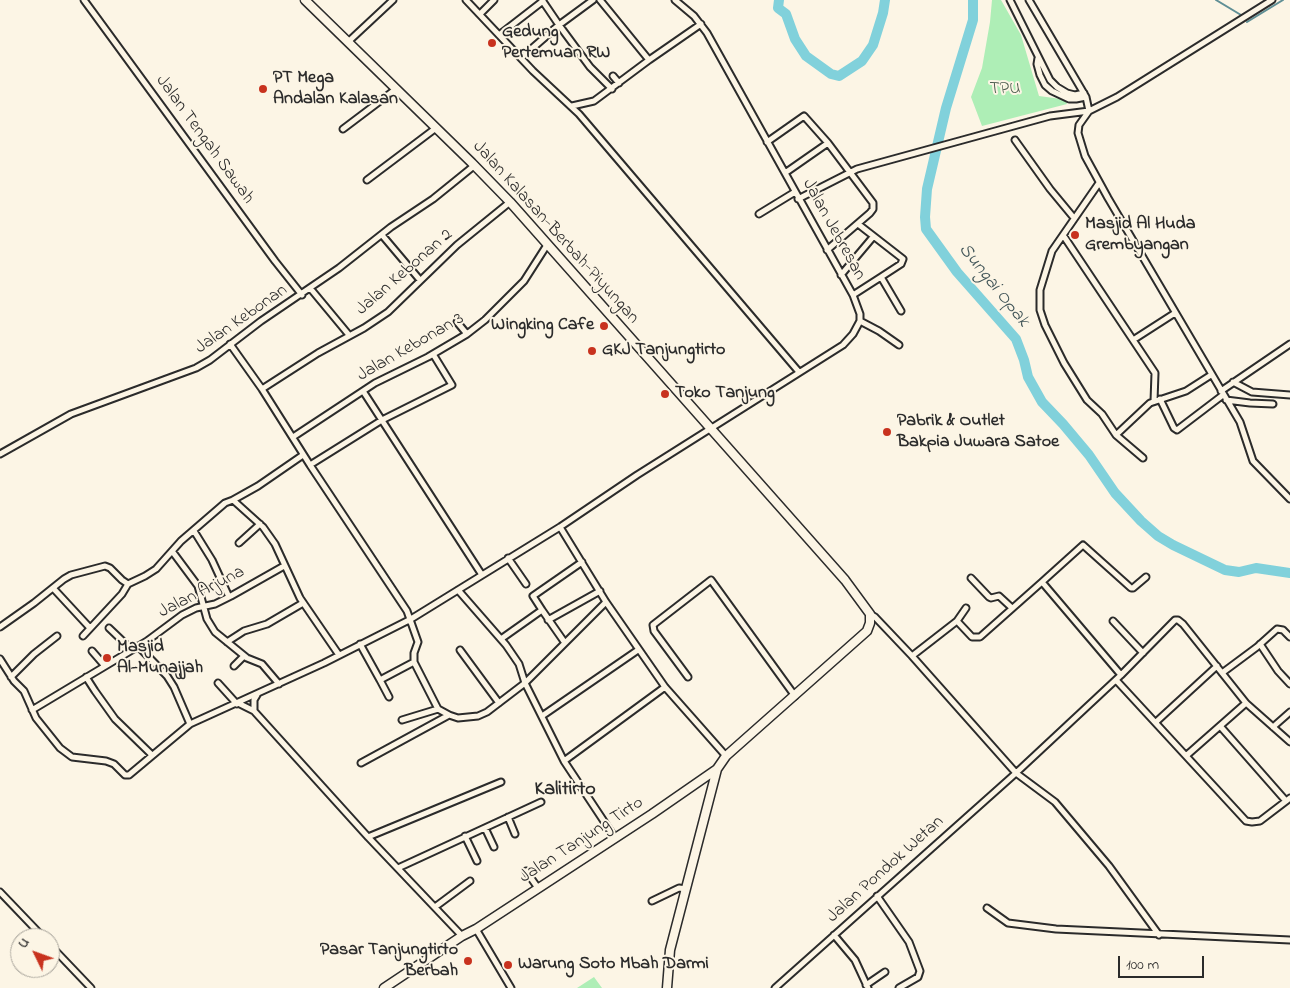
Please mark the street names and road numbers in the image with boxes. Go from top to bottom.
street label: Jalan Tengah Sawah [150,71,258,209]
street label: Jalan Kalasan-Berbah-Piyungan [467,137,643,329]
street label: Jalan Jebresan [796,176,870,284]
street label: Jalan Kebonan 2 [352,225,458,321]
street label: Jalan Kebonan [192,280,292,360]
street label: Jalan Kebonan 3 [354,309,468,387]
street label: Jalan Arjuna [155,562,249,624]
street label: Jalan Tanjung Tirto [516,793,648,889]
street label: Jalan Pondok Wetan [823,812,949,928]

